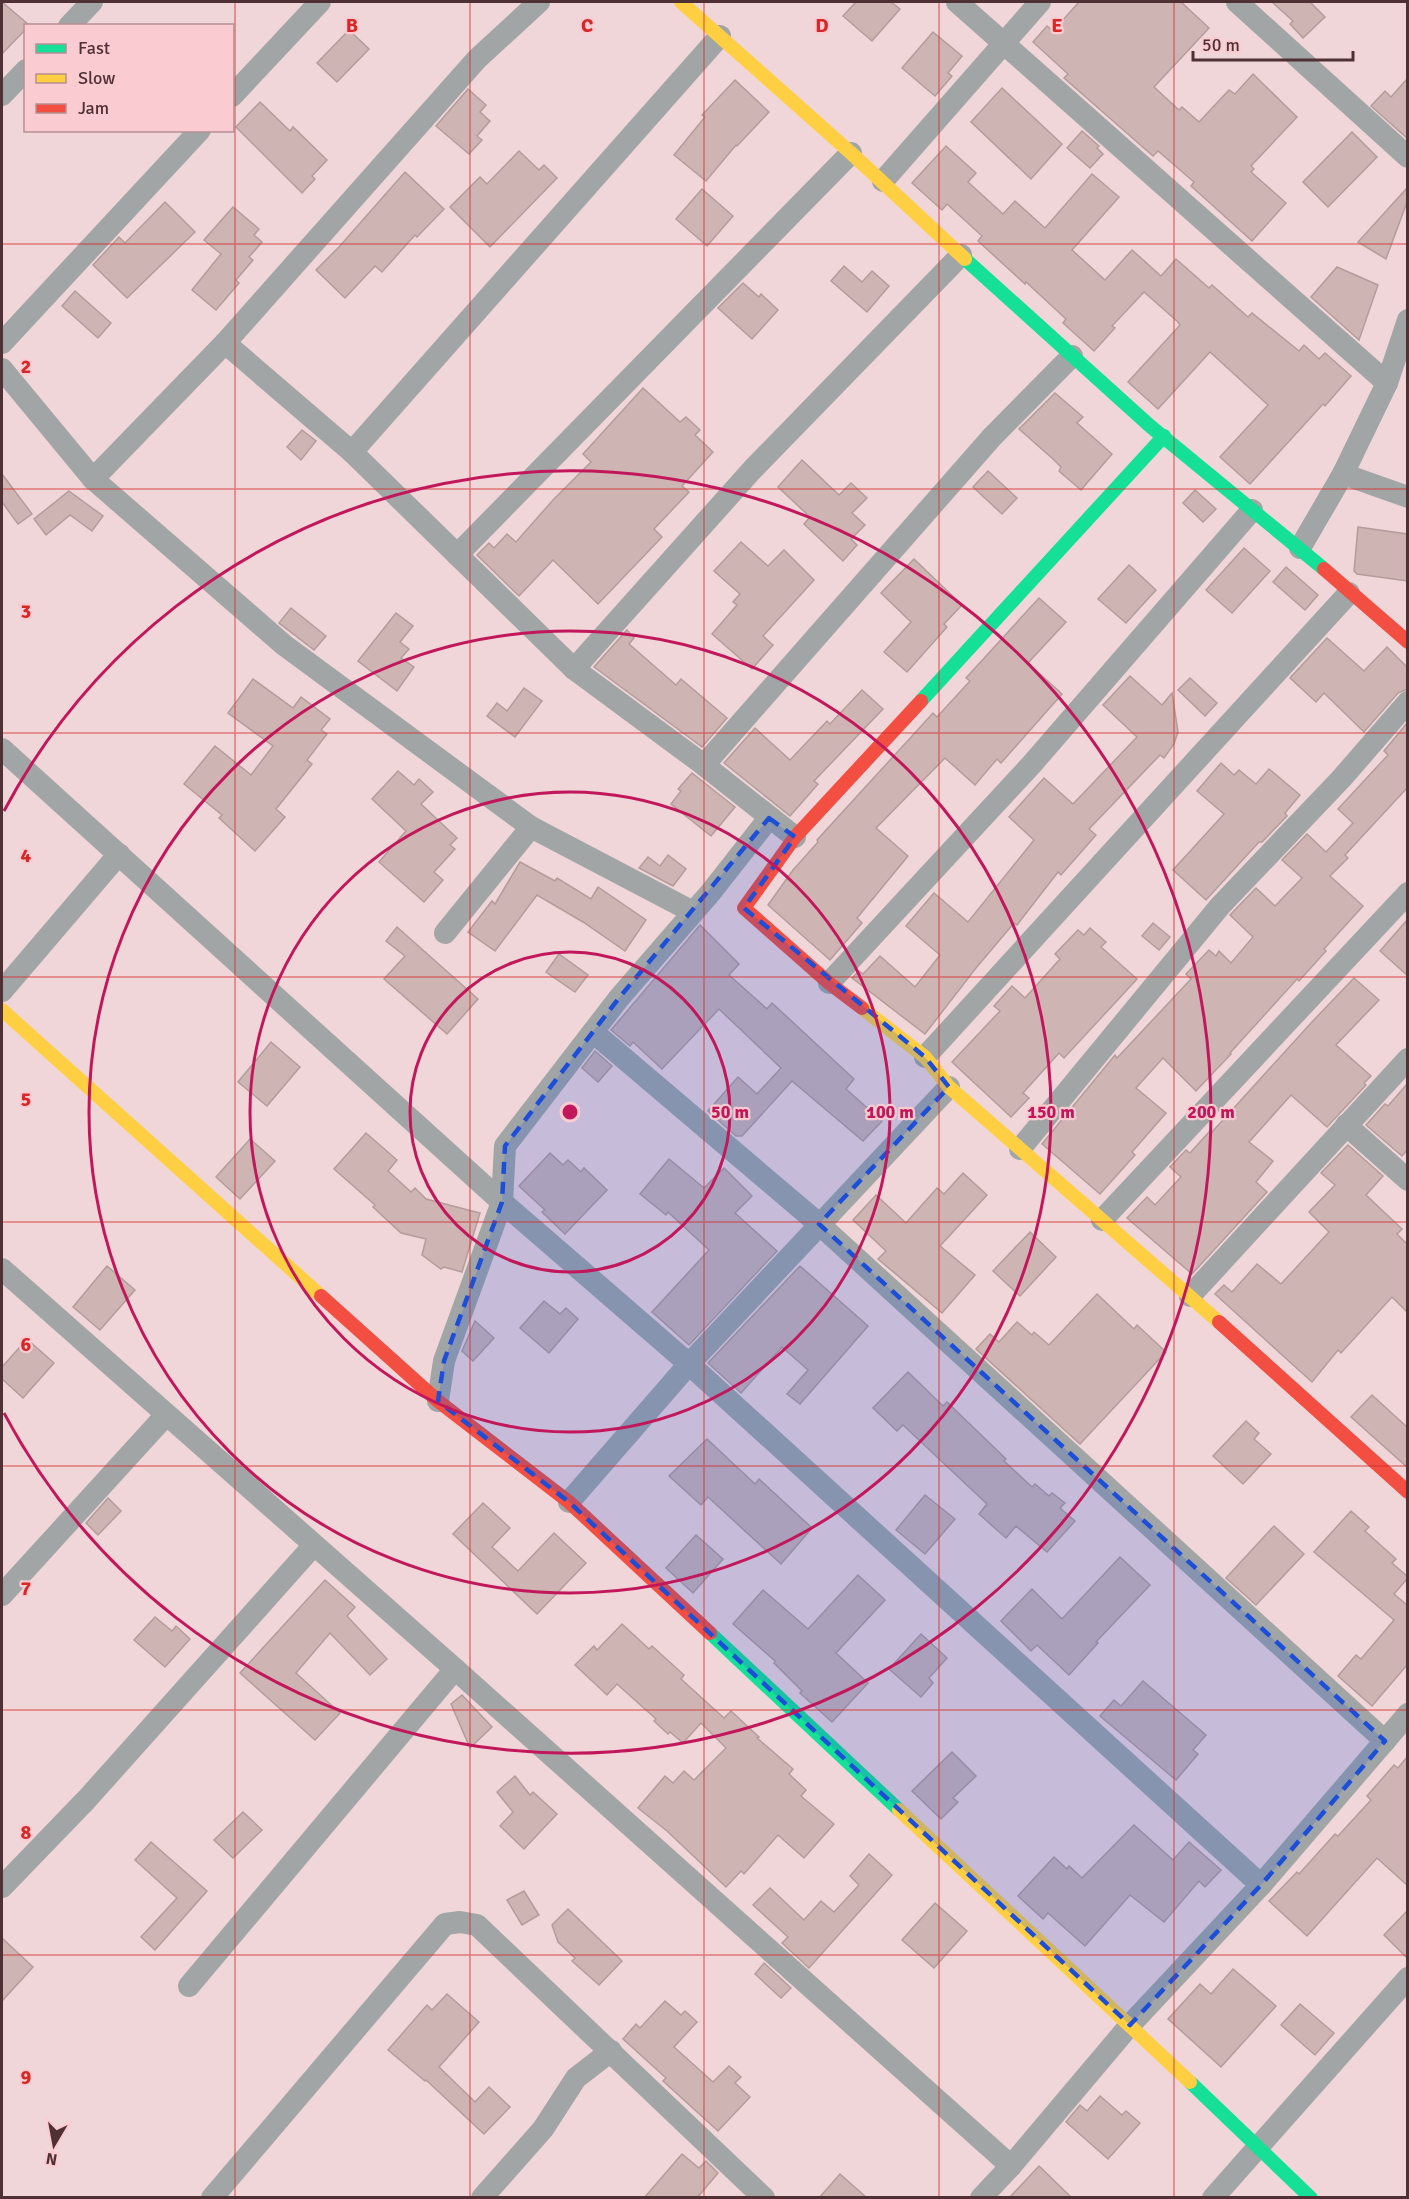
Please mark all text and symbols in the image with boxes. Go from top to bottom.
text: B [346,13,358,38]
text: C [581,13,593,38]
text: D [815,13,829,38]
text: E [1051,13,1063,38]
legend [24,24,234,132]
scale bar [1193,24,1354,62]
text: 50 m [1202,34,1240,56]
text: Fast [78,37,110,59]
text: Slow [78,67,115,89]
text: Jam [78,97,109,119]
text: 2 [21,354,31,379]
text: 3 [21,599,31,624]
text: 4 [21,843,32,868]
text: 5 [21,1087,31,1112]
text: 50 m [711,1101,749,1123]
text: 100 m [866,1101,914,1123]
text: 150 m [1027,1101,1075,1123]
text: 200 m [1187,1101,1235,1123]
centre of rings [560,1102,580,1122]
text: 6 [21,1332,32,1357]
text: 7 [21,1576,32,1601]
text: 8 [21,1820,32,1845]
text: 9 [21,2065,32,2090]
north arrow [24,2115,84,2175]
text: N [44,2148,59,2170]

